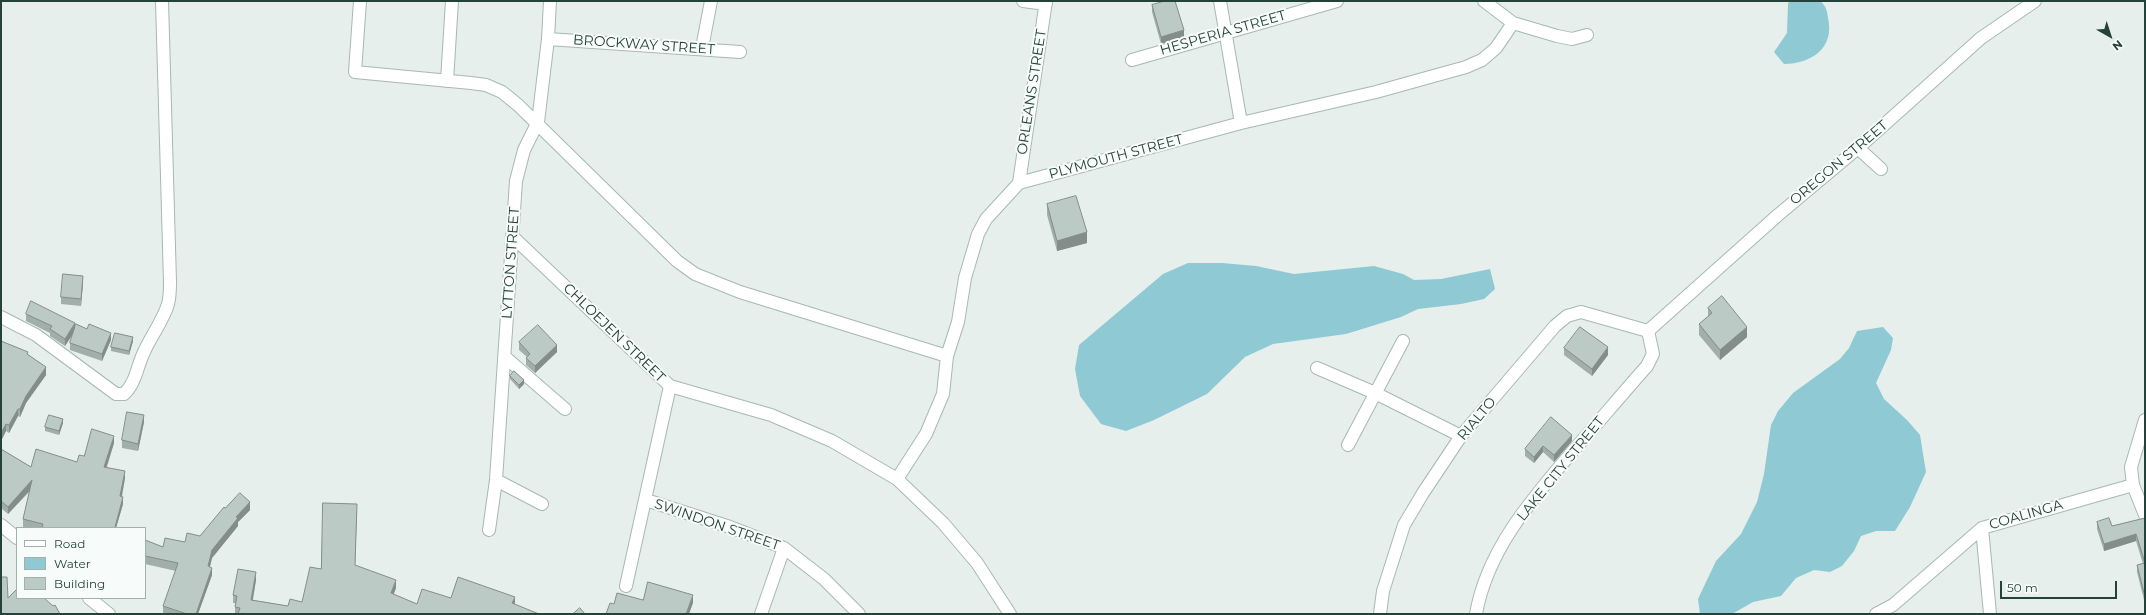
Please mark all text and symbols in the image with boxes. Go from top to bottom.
street label: HESPERIA STREET [1158,7,1288,59]
north arrow [2090,16,2130,56]
street label: ORLEANS STREET [1014,28,1050,156]
street label: BROCKWAY STREET [573,32,715,58]
text: N [2110,37,2125,54]
street label: OREGON STREET [1787,117,1891,209]
street label: PLYMOUTH STREET [1047,131,1185,183]
street label: LYTTON STREET [499,206,523,320]
street label: CHLOEJEN STREET [560,280,668,386]
street label: RIALTO [1454,394,1500,444]
street label: LAKE CITY STREET [1514,413,1608,525]
street label: SWINDON STREET [652,496,782,554]
street label: COALINGA [1987,496,2065,534]
legend [16,527,146,599]
text: Road [54,536,85,551]
text: Water [54,556,90,571]
scale bar [2002,573,2119,599]
text: Building [54,576,105,591]
text: 50 m [2007,580,2038,595]

